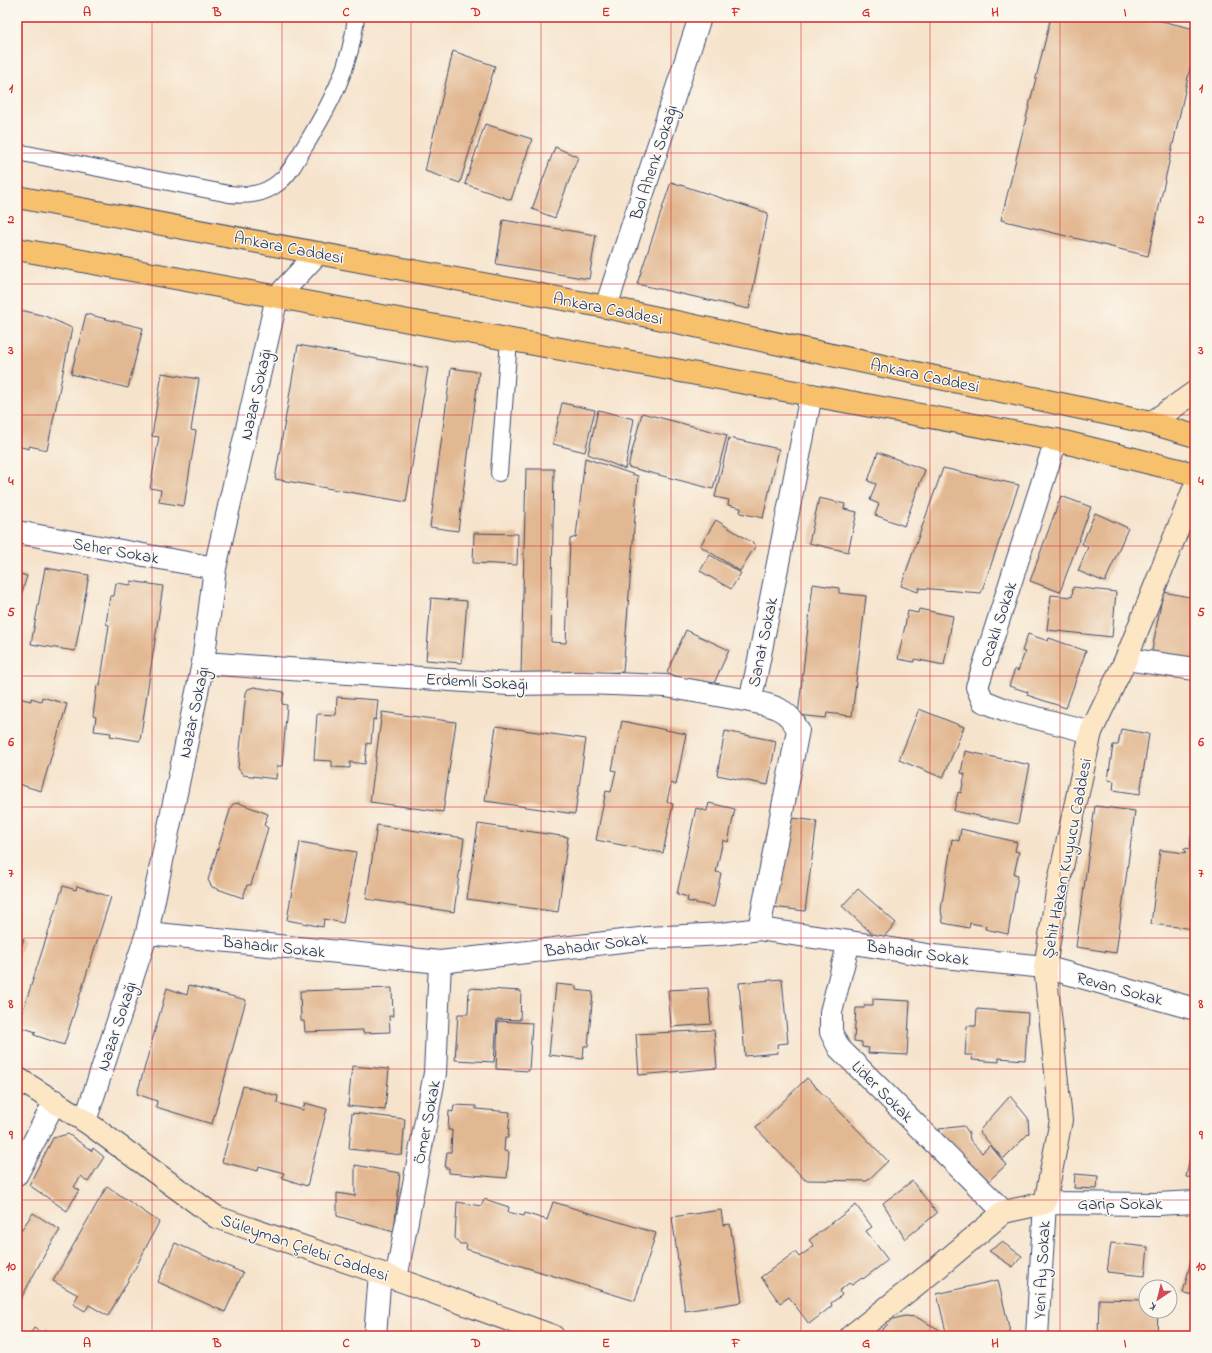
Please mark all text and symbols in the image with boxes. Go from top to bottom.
text: A [83,3,91,22]
text: B [212,3,222,22]
text: C [342,3,350,22]
text: D [470,3,481,22]
text: E [602,3,610,22]
text: F [731,3,741,22]
text: G [862,3,870,22]
text: H [991,3,999,22]
text: I [1123,3,1127,22]
text: 1 [9,79,14,98]
text: 1 [1199,79,1204,98]
street label: Bol Ahenk Sokağı [624,102,687,225]
text: 2 [7,210,15,229]
text: 2 [1197,210,1205,229]
street label: Ankara Caddesi [232,226,346,271]
street label: Ankara Caddesi [551,287,665,332]
text: 3 [7,341,14,360]
text: 3 [1197,341,1204,360]
street label: Nazar Sokağı [234,346,281,443]
street label: Ankara Caddesi [868,353,982,400]
text: 4 [7,472,14,491]
text: 4 [1197,472,1204,491]
street label: Seher Sokak [71,532,161,571]
street label: Ocaklı Sokak [973,578,1024,671]
street label: Sanat Sokak [742,595,785,689]
text: 5 [7,603,15,622]
text: 5 [1197,603,1205,622]
street label: Nazar Sokağı [173,664,218,761]
street label: Erdemli Sokağı [425,667,529,700]
text: 6 [7,733,14,752]
text: 6 [1197,733,1204,752]
street label: Şehit Hakan Kuyucu Caddesi [1036,756,1100,961]
text: 7 [8,864,14,883]
text: 7 [1198,864,1204,883]
street label: Bahadır Sokak [542,927,650,964]
street label: Bahadır Sokak [220,930,327,965]
street label: Bahadır Sokak [864,934,971,973]
street label: Revan Sokak [1074,966,1166,1013]
street label: Nazar Sokağı [91,978,146,1075]
text: 8 [8,995,14,1014]
text: 8 [1198,995,1204,1014]
street label: Lider Sokak [845,1055,919,1129]
street label: Ömer Sokak [407,1078,448,1166]
text: 9 [8,1126,14,1145]
text: 9 [1198,1126,1204,1145]
street label: Garip Sokak [1078,1192,1163,1217]
street label: Süleyman Çelebi Caddesi [217,1208,392,1290]
street label: Yeni Ay Sokak [1027,1220,1059,1320]
text: 10 [6,1257,16,1276]
text: 10 [1196,1257,1206,1276]
north arrow [1138,1279,1178,1319]
text: K [1146,1298,1160,1314]
text: A [83,1334,91,1353]
text: B [212,1334,222,1353]
text: C [342,1334,350,1353]
text: D [470,1334,481,1353]
text: E [602,1334,610,1353]
text: F [731,1334,741,1353]
text: G [862,1334,870,1353]
text: H [991,1334,999,1353]
text: I [1123,1334,1127,1353]

